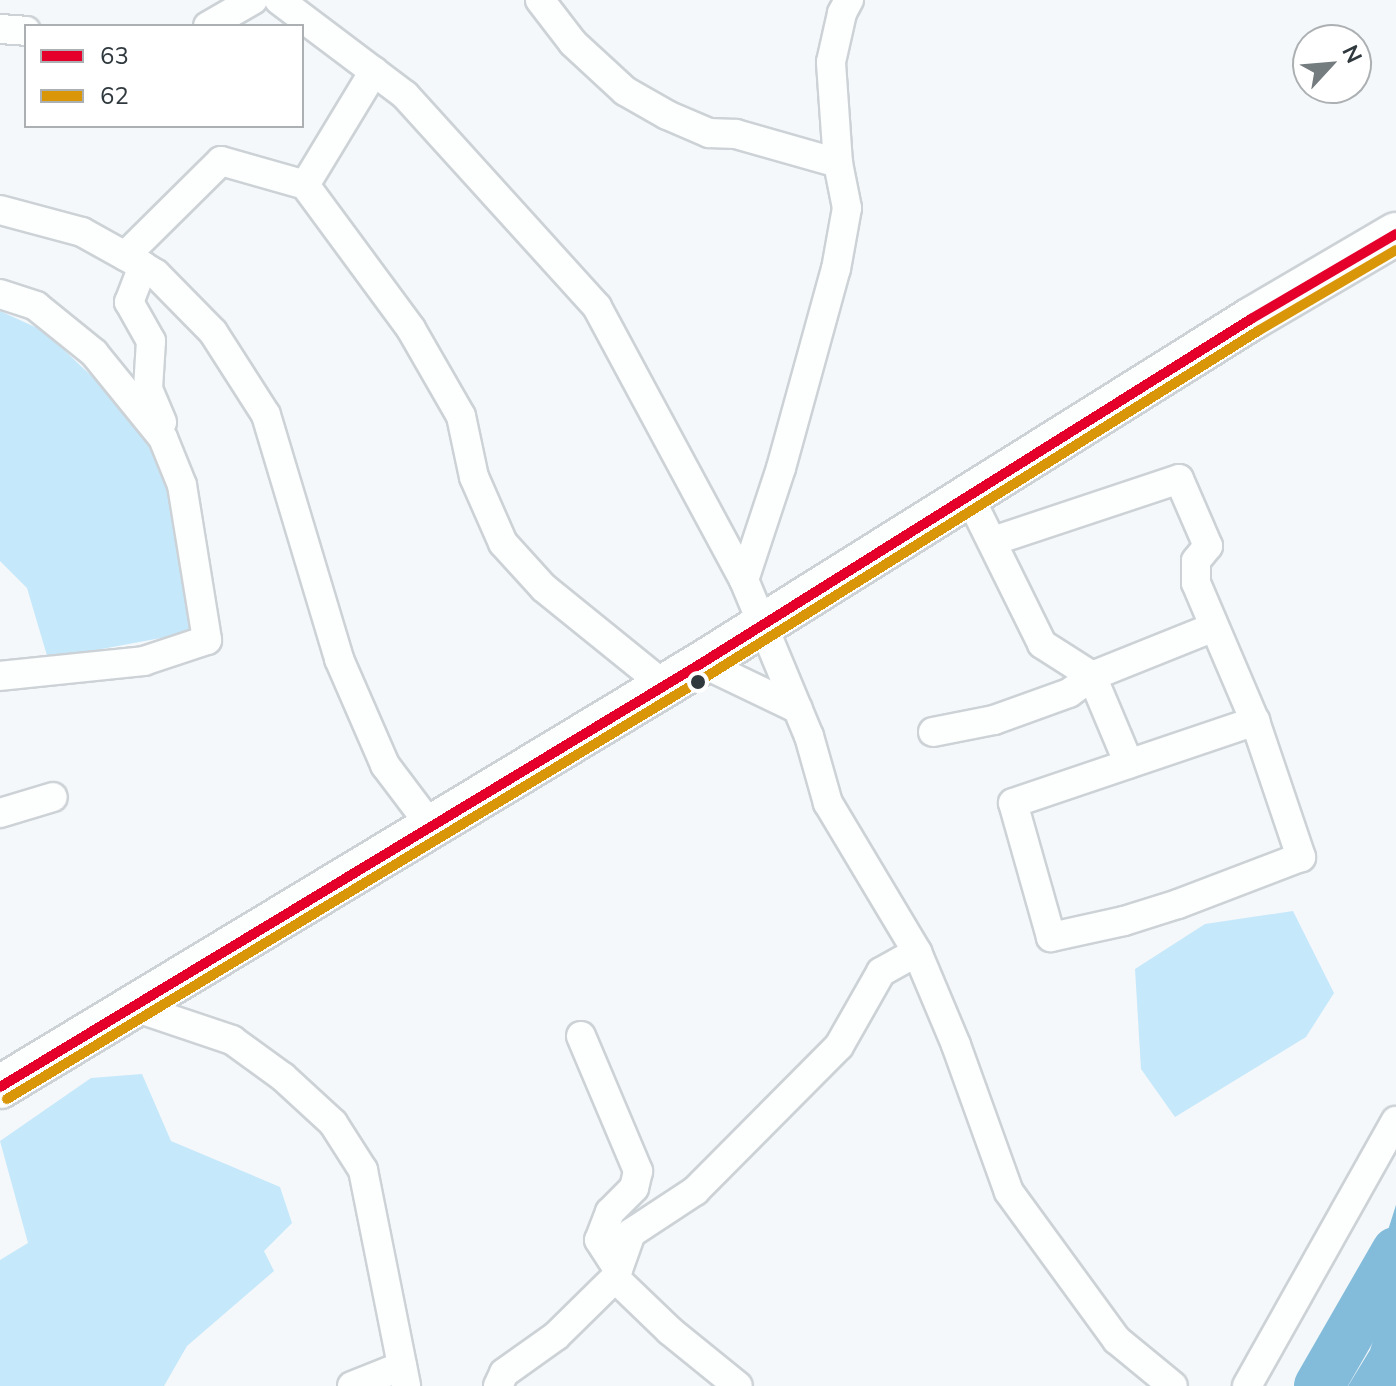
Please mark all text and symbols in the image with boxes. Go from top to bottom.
legend [24,24,304,128]
north arrow [1292,24,1372,104]
text: 63 [100,40,129,72]
text: N [1335,40,1369,68]
text: 62 [100,80,129,112]
unlabelled marker [690,674,706,690]

